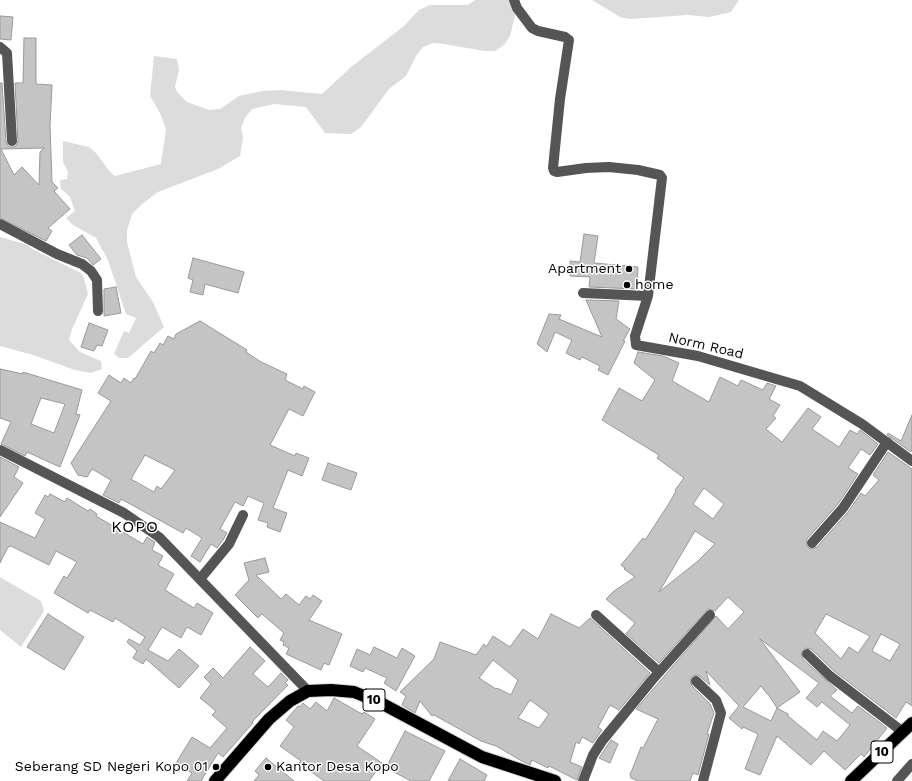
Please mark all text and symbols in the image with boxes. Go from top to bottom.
place label: Apartment [548,261,621,277]
marker: Apartment [624,264,634,274]
place label: home [635,277,673,293]
marker: home [622,280,632,290]
street label: Norm Road [667,329,745,363]
district label: KOPO [111,517,159,537]
road number: 10 [363,689,385,711]
road number: 10 [871,741,893,763]
place label: Seberang SD Negeri Kopo 01 [15,759,208,775]
place label: Kantor Desa Kopo [276,759,399,775]
marker: Seberang SD Negeri Kopo 01 [211,762,221,772]
marker: Kantor Desa Kopo [263,762,273,772]

